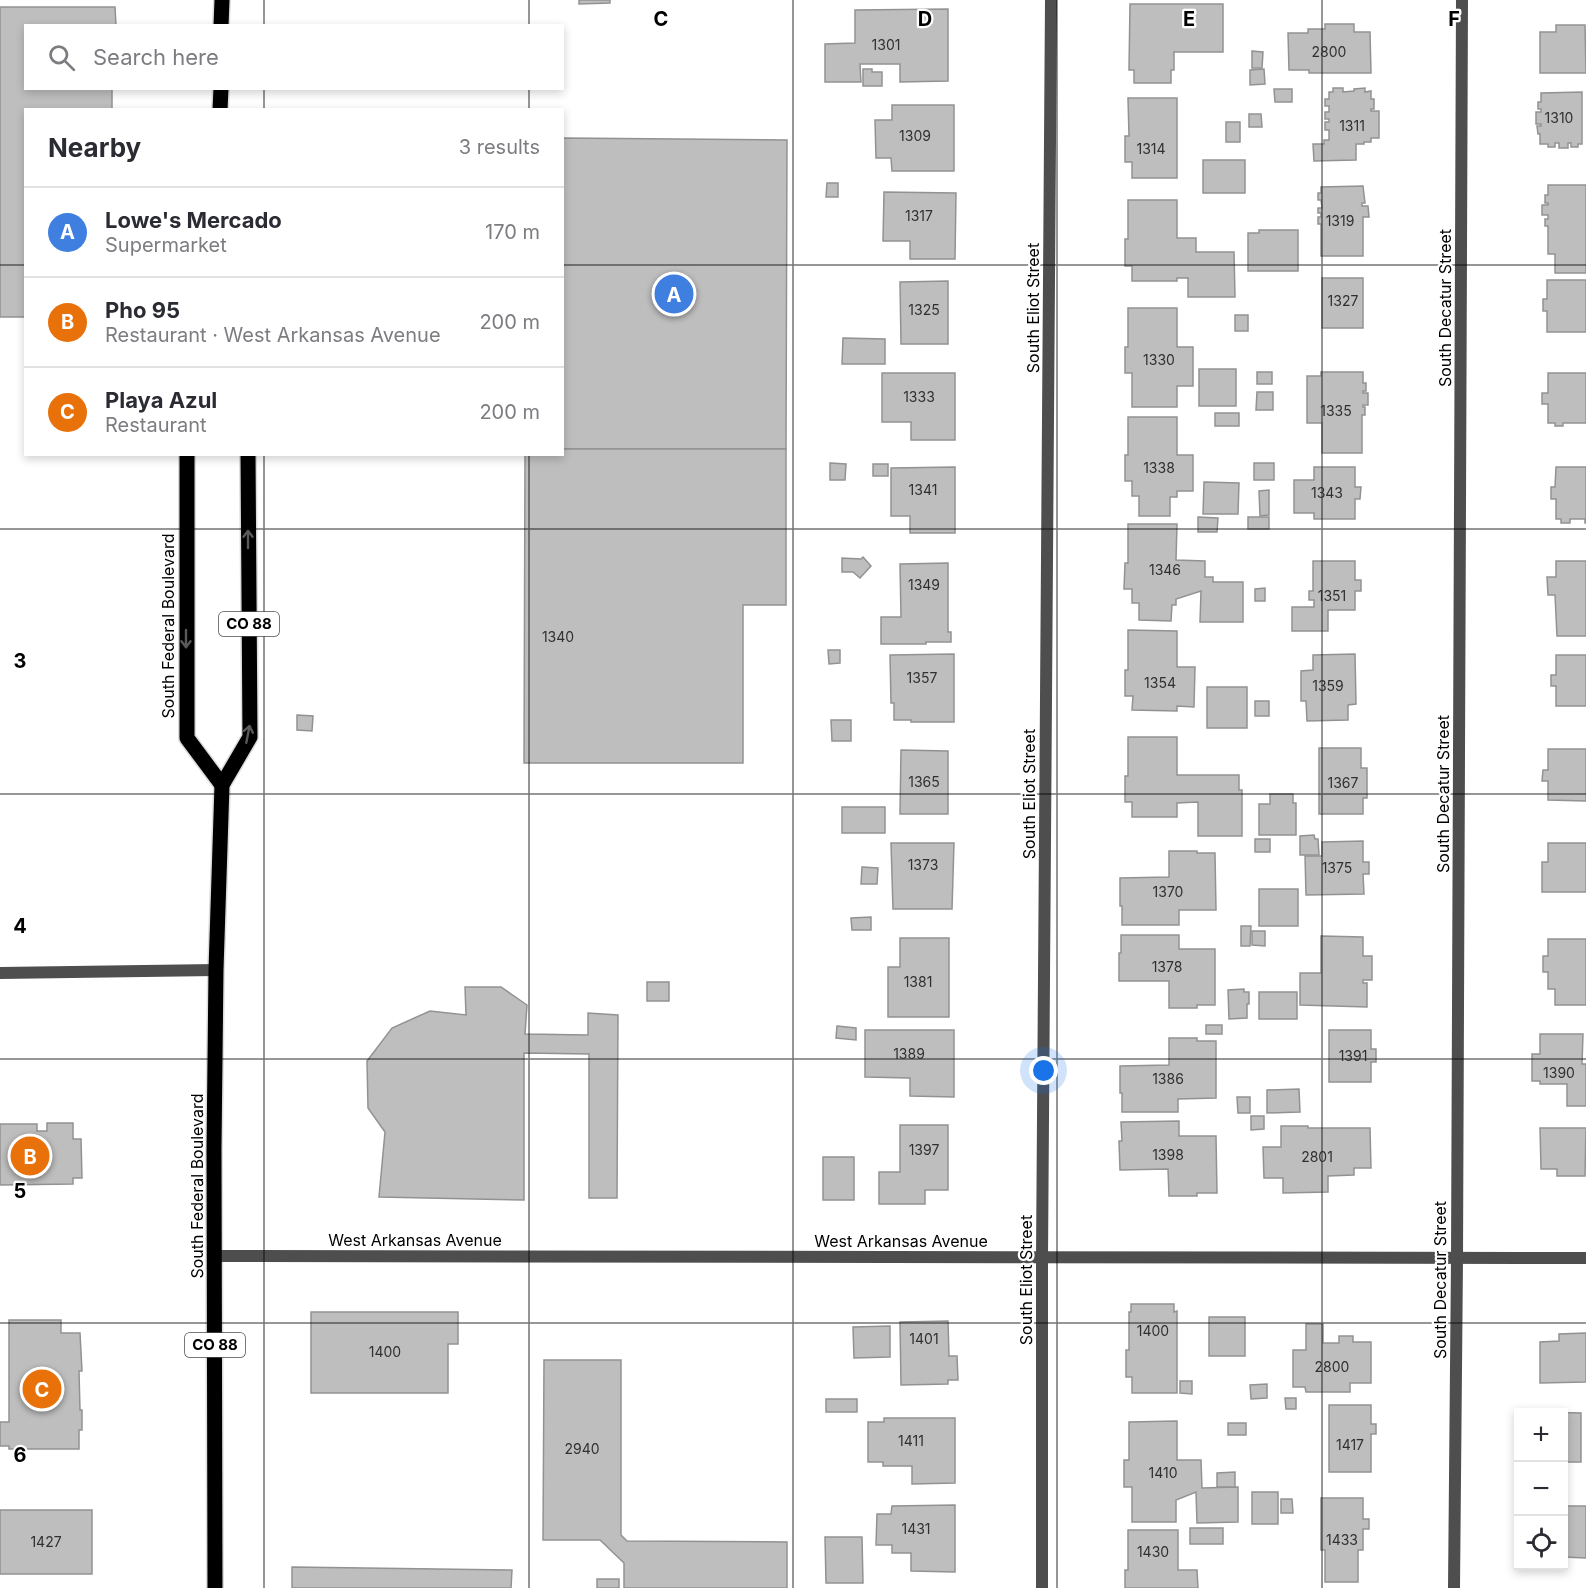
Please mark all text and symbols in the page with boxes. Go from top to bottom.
text: C [654,7,668,31]
text: D [918,7,932,31]
text: E [1183,7,1195,31]
text: F [1448,7,1460,31]
search box [24,24,564,90]
house number: 1301 [872,36,900,53]
icon: search [45,41,78,74]
house number: 2800 [1312,43,1346,60]
text: Search here [93,44,219,70]
house number: 1310 [1545,109,1573,126]
house number: 1311 [1339,117,1365,134]
house number: 1309 [899,127,931,144]
text: Nearby [48,132,141,163]
text: 3 results [459,135,540,159]
house number: 1314 [1136,140,1166,157]
text: Lowe's Mercado [105,207,282,233]
house number: 1317 [905,207,933,224]
house number: 1319 [1326,212,1354,229]
text: A [60,220,75,244]
text: 170 m [485,220,540,244]
street label: South Decatur Street [1435,229,1455,387]
text: Supermarket [105,233,227,257]
street label: South Eliot Street [1023,243,1043,373]
pin: A [654,272,694,316]
house number: 1327 [1328,292,1358,309]
text: Pho 95 [105,297,180,323]
house number: 1325 [908,301,940,318]
text: B [61,310,74,334]
text: 200 m [479,310,540,334]
text: Restaurant · West Arkansas Avenue [105,323,441,347]
house number: 1330 [1143,351,1175,368]
text: Playa Azul [105,387,217,413]
house number: 1333 [903,388,935,405]
text: C [60,400,75,424]
text: 200 m [479,400,540,424]
house number: 1335 [1320,402,1352,419]
text: Restaurant [105,413,207,437]
house number: 1338 [1143,459,1175,476]
house number: 1341 [909,481,937,498]
house number: 1343 [1311,484,1343,501]
one-way arrow [242,530,254,550]
street label: South Federal Boulevard [158,533,178,719]
house number: 1346 [1149,561,1181,578]
house number: 1349 [908,576,940,593]
house number: 1351 [1318,587,1346,604]
road number: CO 88 [219,612,279,636]
one-way arrow [180,628,192,648]
house number: 1340 [542,628,574,645]
text: 3 [14,649,26,673]
house number: 1357 [907,669,937,686]
house number: 1354 [1144,674,1176,691]
house number: 1359 [1312,677,1344,694]
street label: South Decatur Street [1433,715,1453,873]
one-way arrow [243,725,254,744]
street label: South Eliot Street [1019,729,1039,859]
house number: 1365 [908,773,940,790]
house number: 1367 [1328,774,1359,791]
house number: 1373 [908,856,938,873]
house number: 1375 [1322,859,1352,876]
house number: 1370 [1153,883,1183,900]
text: 4 [13,914,27,938]
house number: 1378 [1152,958,1182,975]
house number: 1381 [904,973,932,990]
house number: 1389 [893,1045,925,1062]
house number: 1391 [1339,1047,1367,1064]
your location [1029,1056,1058,1085]
house number: 1390 [1543,1064,1575,1081]
house number: 1386 [1152,1070,1184,1087]
street label: South Federal Boulevard [187,1093,207,1279]
pin: B [10,1134,50,1178]
house number: 1397 [909,1141,939,1158]
house number: 1398 [1152,1146,1184,1163]
house number: 2801 [1301,1148,1333,1165]
text: 5 [14,1179,26,1203]
street label: South Decatur Street [1430,1201,1450,1359]
street label: South Eliot Street [1016,1215,1036,1345]
street label: West Arkansas Avenue [328,1230,502,1250]
street label: West Arkansas Avenue [814,1231,988,1251]
house number: 1400 [1137,1322,1169,1339]
house number: 1401 [909,1330,939,1347]
road number: CO 88 [185,1333,245,1357]
house number: 1400 [369,1343,401,1360]
house number: 2800 [1315,1358,1349,1375]
pin: C [22,1366,62,1412]
map controls [1514,1408,1568,1570]
button: + [1514,1408,1568,1462]
house number: 1411 [898,1432,924,1449]
house number: 1417 [1336,1436,1364,1453]
house number: 2940 [564,1440,600,1457]
text: 6 [14,1443,27,1467]
button: − [1514,1462,1568,1516]
house number: 1410 [1149,1464,1178,1481]
button: locate [1514,1516,1568,1570]
house number: 1431 [901,1520,931,1537]
house number: 1433 [1326,1531,1358,1548]
house number: 1427 [30,1533,62,1550]
house number: 1430 [1137,1543,1169,1560]

